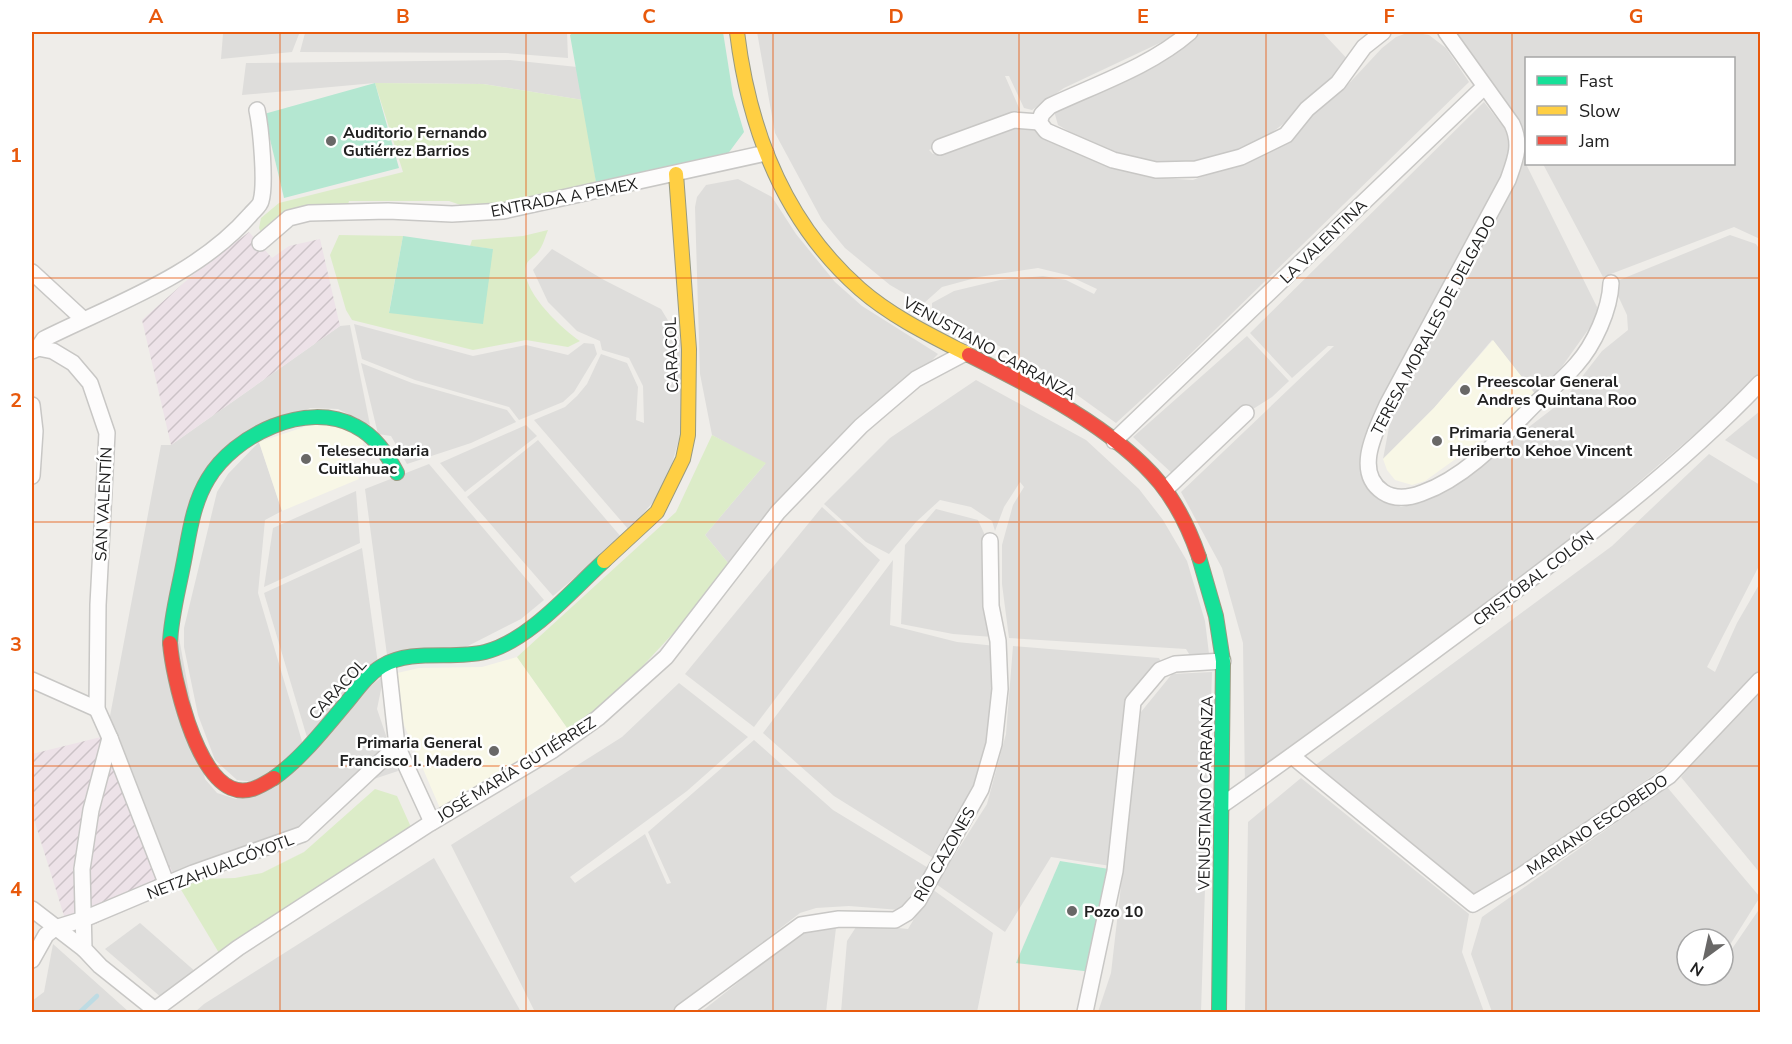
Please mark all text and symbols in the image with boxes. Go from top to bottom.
text: A [149,3,164,30]
text: B [396,3,410,30]
text: C [642,3,656,30]
text: D [888,3,904,30]
text: E [1137,3,1149,30]
text: F [1383,3,1395,30]
text: G [1629,3,1643,30]
legend [1525,57,1735,165]
text: Fast [1579,69,1614,93]
text: Slow [1579,99,1620,123]
place label: Auditorio Fernando Gutiérrez Barrios [343,122,487,162]
text: Jam [1578,129,1610,153]
marker: Auditorio Fernando Gutiérrez Barrios [324,134,338,148]
text: 1 [10,142,22,169]
street label: ENTRADA A PEMEX [489,173,640,223]
street label: LA VALENTINA [1275,194,1372,289]
street label: TERESA MORALES DE DELGADO [1366,212,1501,439]
street label: VENUSTIANO CARRANZA [898,292,1080,406]
street label: CARACOL [660,317,684,393]
place label: Preescolar General Andres Quintana Roo [1477,371,1637,411]
marker: Preescolar General Andres Quintana Roo [1458,383,1472,397]
text: 2 [10,387,22,414]
place label: Primaria General Heriberto Kehoe Vincent [1449,422,1633,462]
marker: Primaria General Heriberto Kehoe Vincent [1430,434,1444,448]
place label: Telesecundaria Cuitlahuac [318,440,429,480]
street label: SAN VALENTÍN [90,446,118,562]
marker: Telesecundaria Cuitlahuac [299,452,313,466]
street label: CRISTÓBAL COLÓN [1469,526,1599,632]
text: 3 [10,631,22,658]
street label: CARACOL [304,654,372,725]
street label: VENUSTIANO CARRANZA [1193,695,1219,892]
street label: JOSÉ MARÍA GUTIÉRREZ [432,712,600,828]
place label: Primaria General Francisco I. Madero [339,732,482,772]
marker: Primaria General Francisco I. Madero [487,744,501,758]
street label: MARIANO ESCOBEDO [1523,769,1673,880]
street label: RÍO CAZONES [909,803,981,906]
street label: NETZAHUALCÓYOTL [144,829,297,905]
text: 4 [10,876,22,903]
place label: Pozo 10 [1084,901,1143,923]
marker: Pozo 10 [1065,904,1079,918]
north arrow [1675,927,1735,987]
text: N [1686,956,1708,981]

